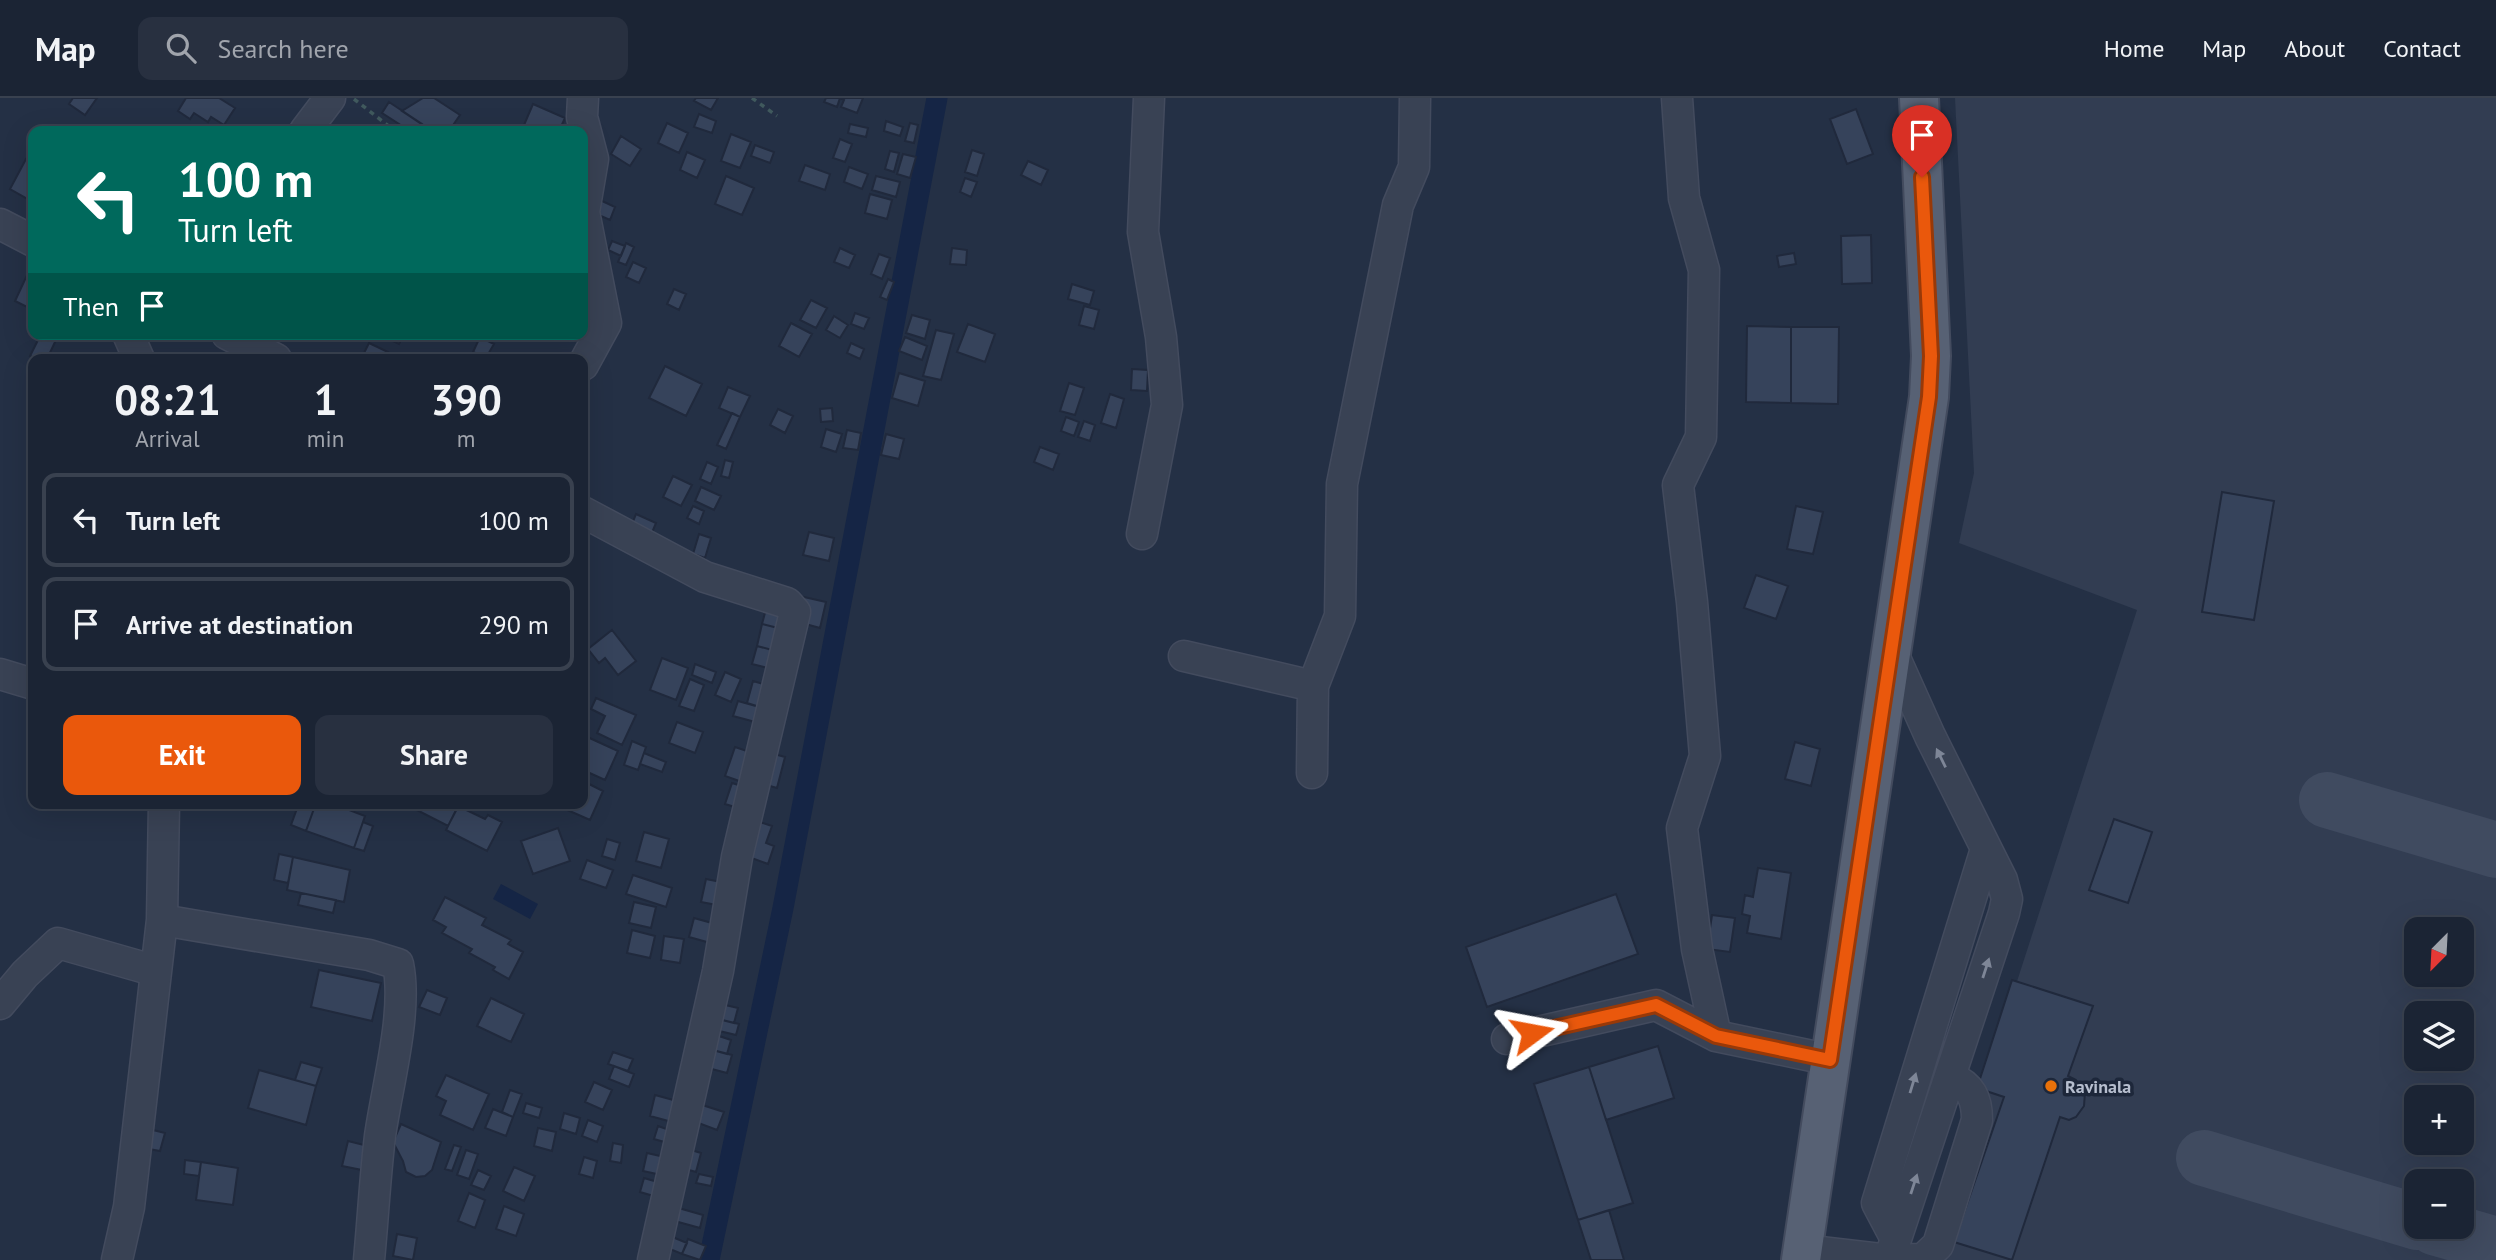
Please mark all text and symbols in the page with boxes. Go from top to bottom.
search box [138,17,628,80]
text: Map [35,27,96,70]
icon: search [162,29,200,67]
text: Search here [218,32,349,65]
text: Home [2104,33,2164,64]
text: Map [2202,33,2246,64]
text: About [2284,33,2345,64]
text: Contact [2383,33,2461,64]
pin [1892,105,1952,177]
icon: arrive [1903,116,1941,154]
text: 100 m [178,147,313,211]
icon: left [63,154,154,245]
text: Turn left [178,209,293,251]
icon: arrive [133,287,171,325]
text: Then [63,290,119,323]
text: 08:21 [114,372,221,427]
text: 1 [314,372,337,427]
text: 390 [430,372,502,427]
text: Arrival [135,424,200,453]
text: min [307,424,344,453]
text: m [457,424,475,453]
icon: left [67,501,105,539]
text: Turn left [126,504,220,537]
text: 100 m [478,504,549,537]
icon: arrive [67,605,105,643]
text: Arrive at destination [126,608,353,641]
text: 290 m [478,608,549,641]
button: Exit [63,715,301,795]
button: Share [315,715,553,795]
one-way arrow [1936,748,1947,768]
north arrow [2404,917,2474,987]
map controls [2404,917,2474,1239]
one-way arrow [1981,957,1992,978]
position arrow [1495,996,1569,1070]
button: layers [2404,1001,2474,1071]
one-way arrow [1909,1073,1919,1094]
place label: Ravinala [2065,1075,2131,1098]
marker: Ravinala [2043,1078,2059,1094]
button: + [2404,1085,2474,1155]
button: − [2404,1169,2474,1239]
one-way arrow [1909,1173,1920,1194]

